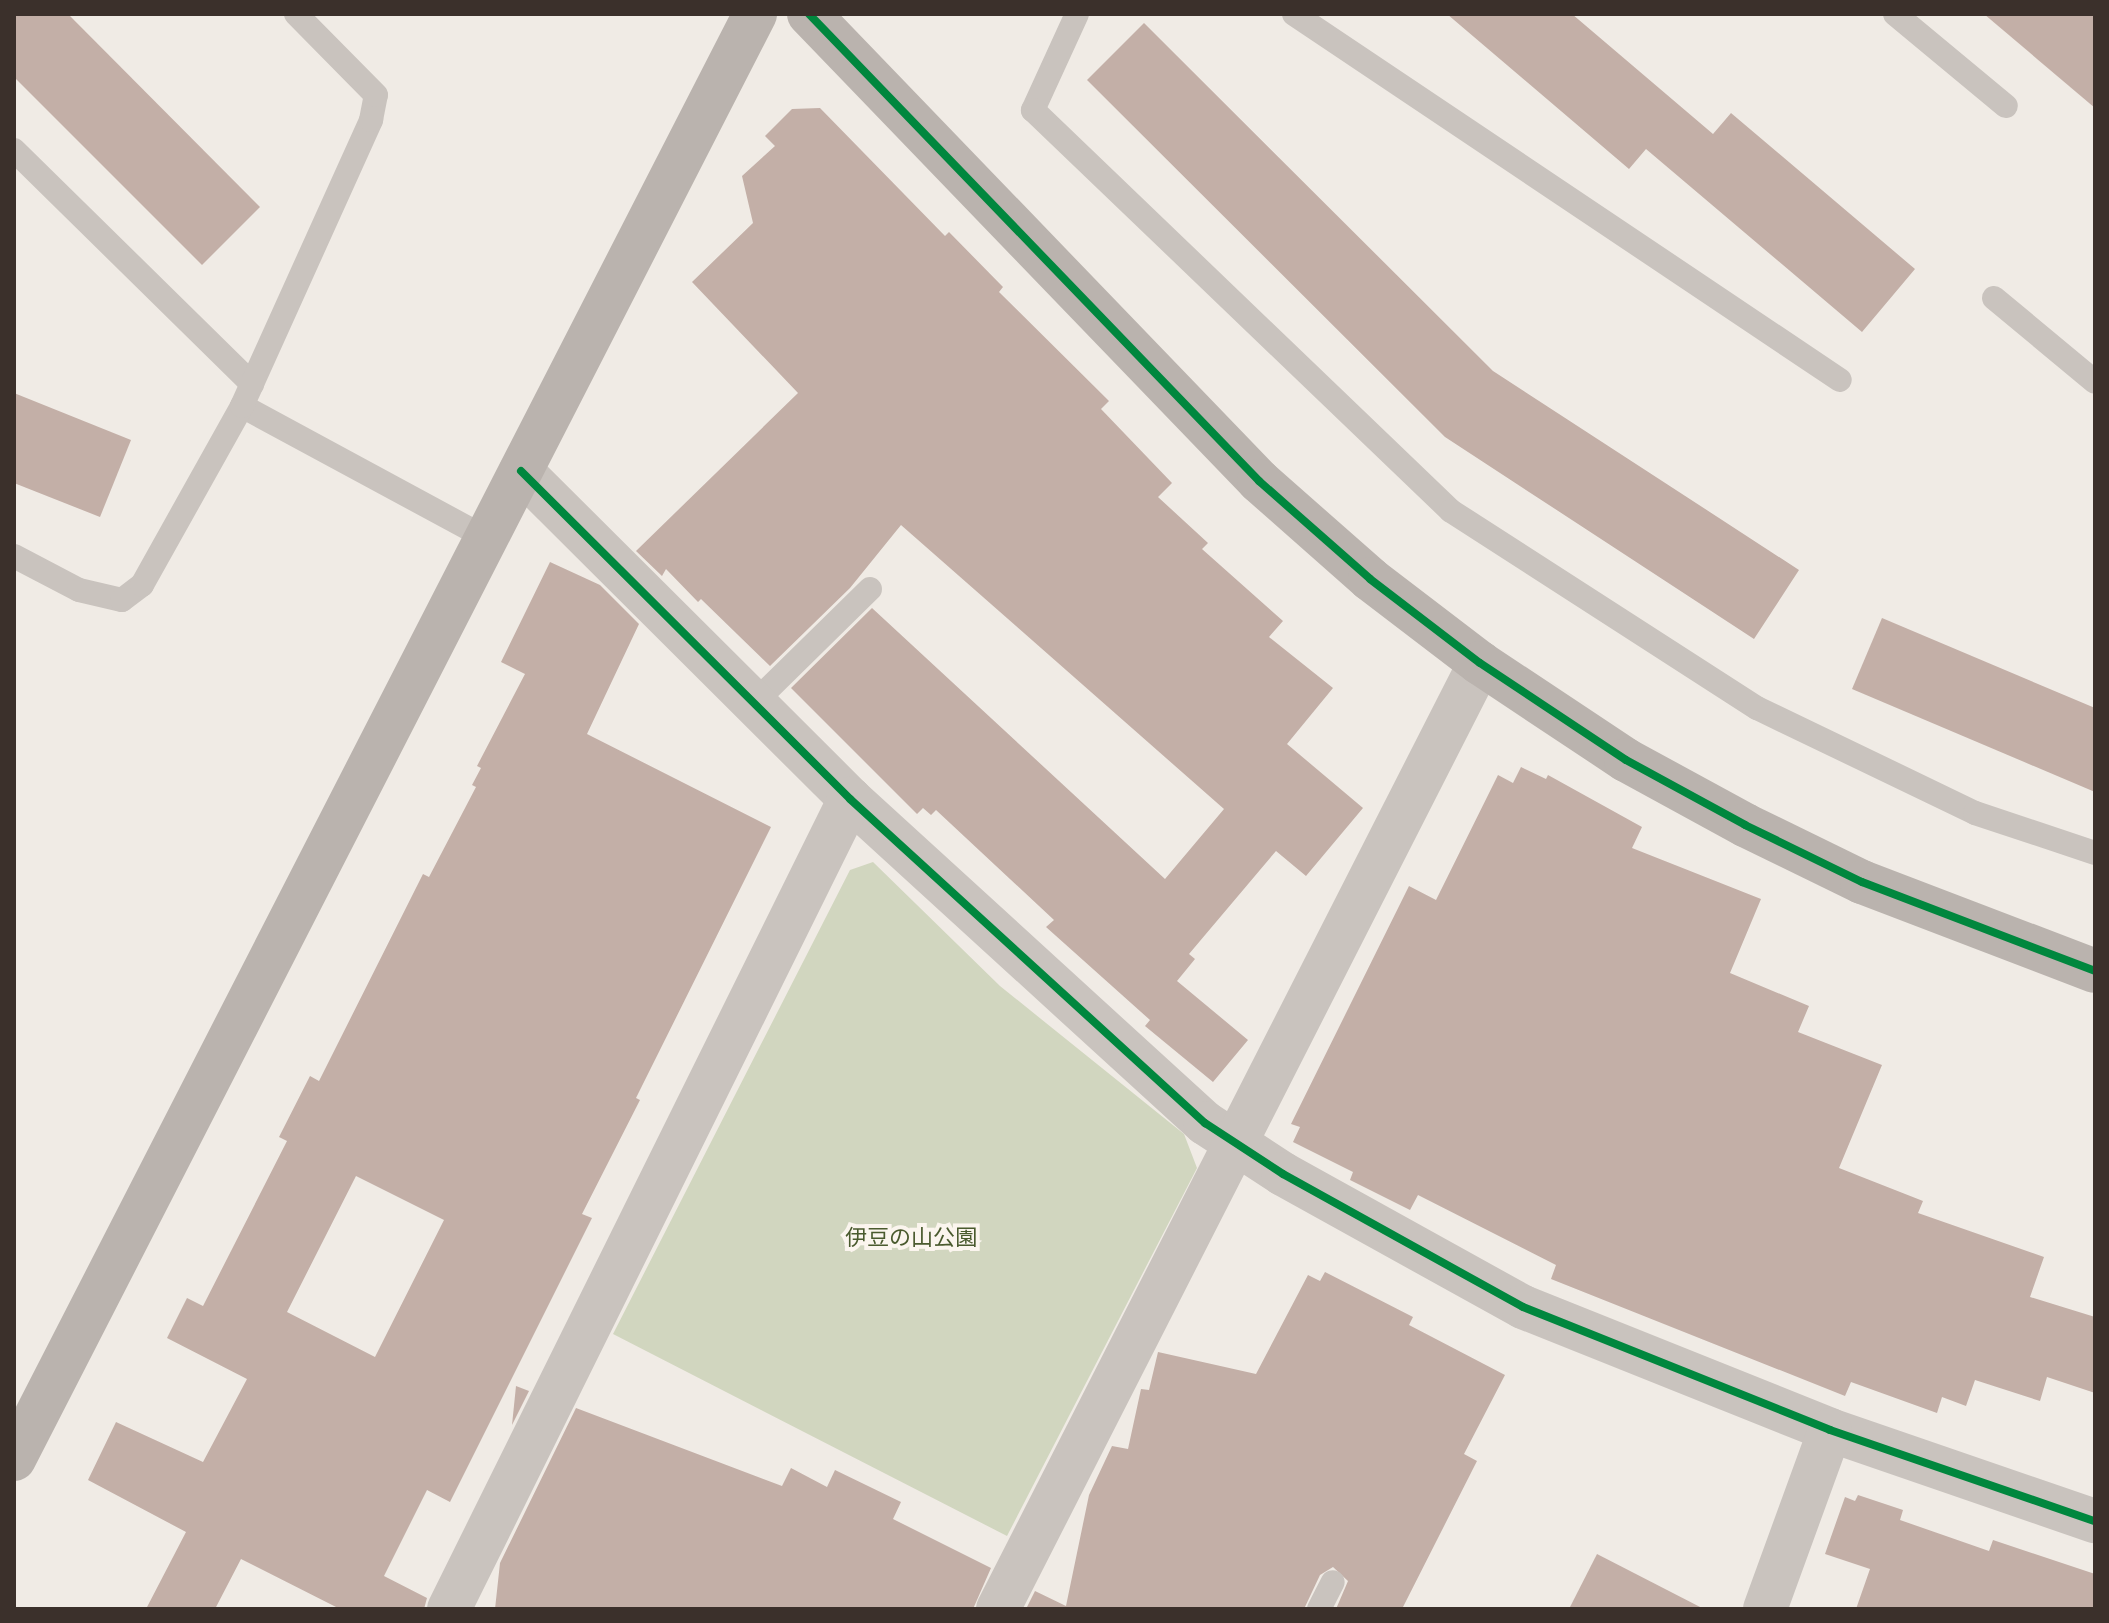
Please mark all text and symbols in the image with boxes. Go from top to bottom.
park label: 伊豆の山公園 [845,1224,977,1250]

